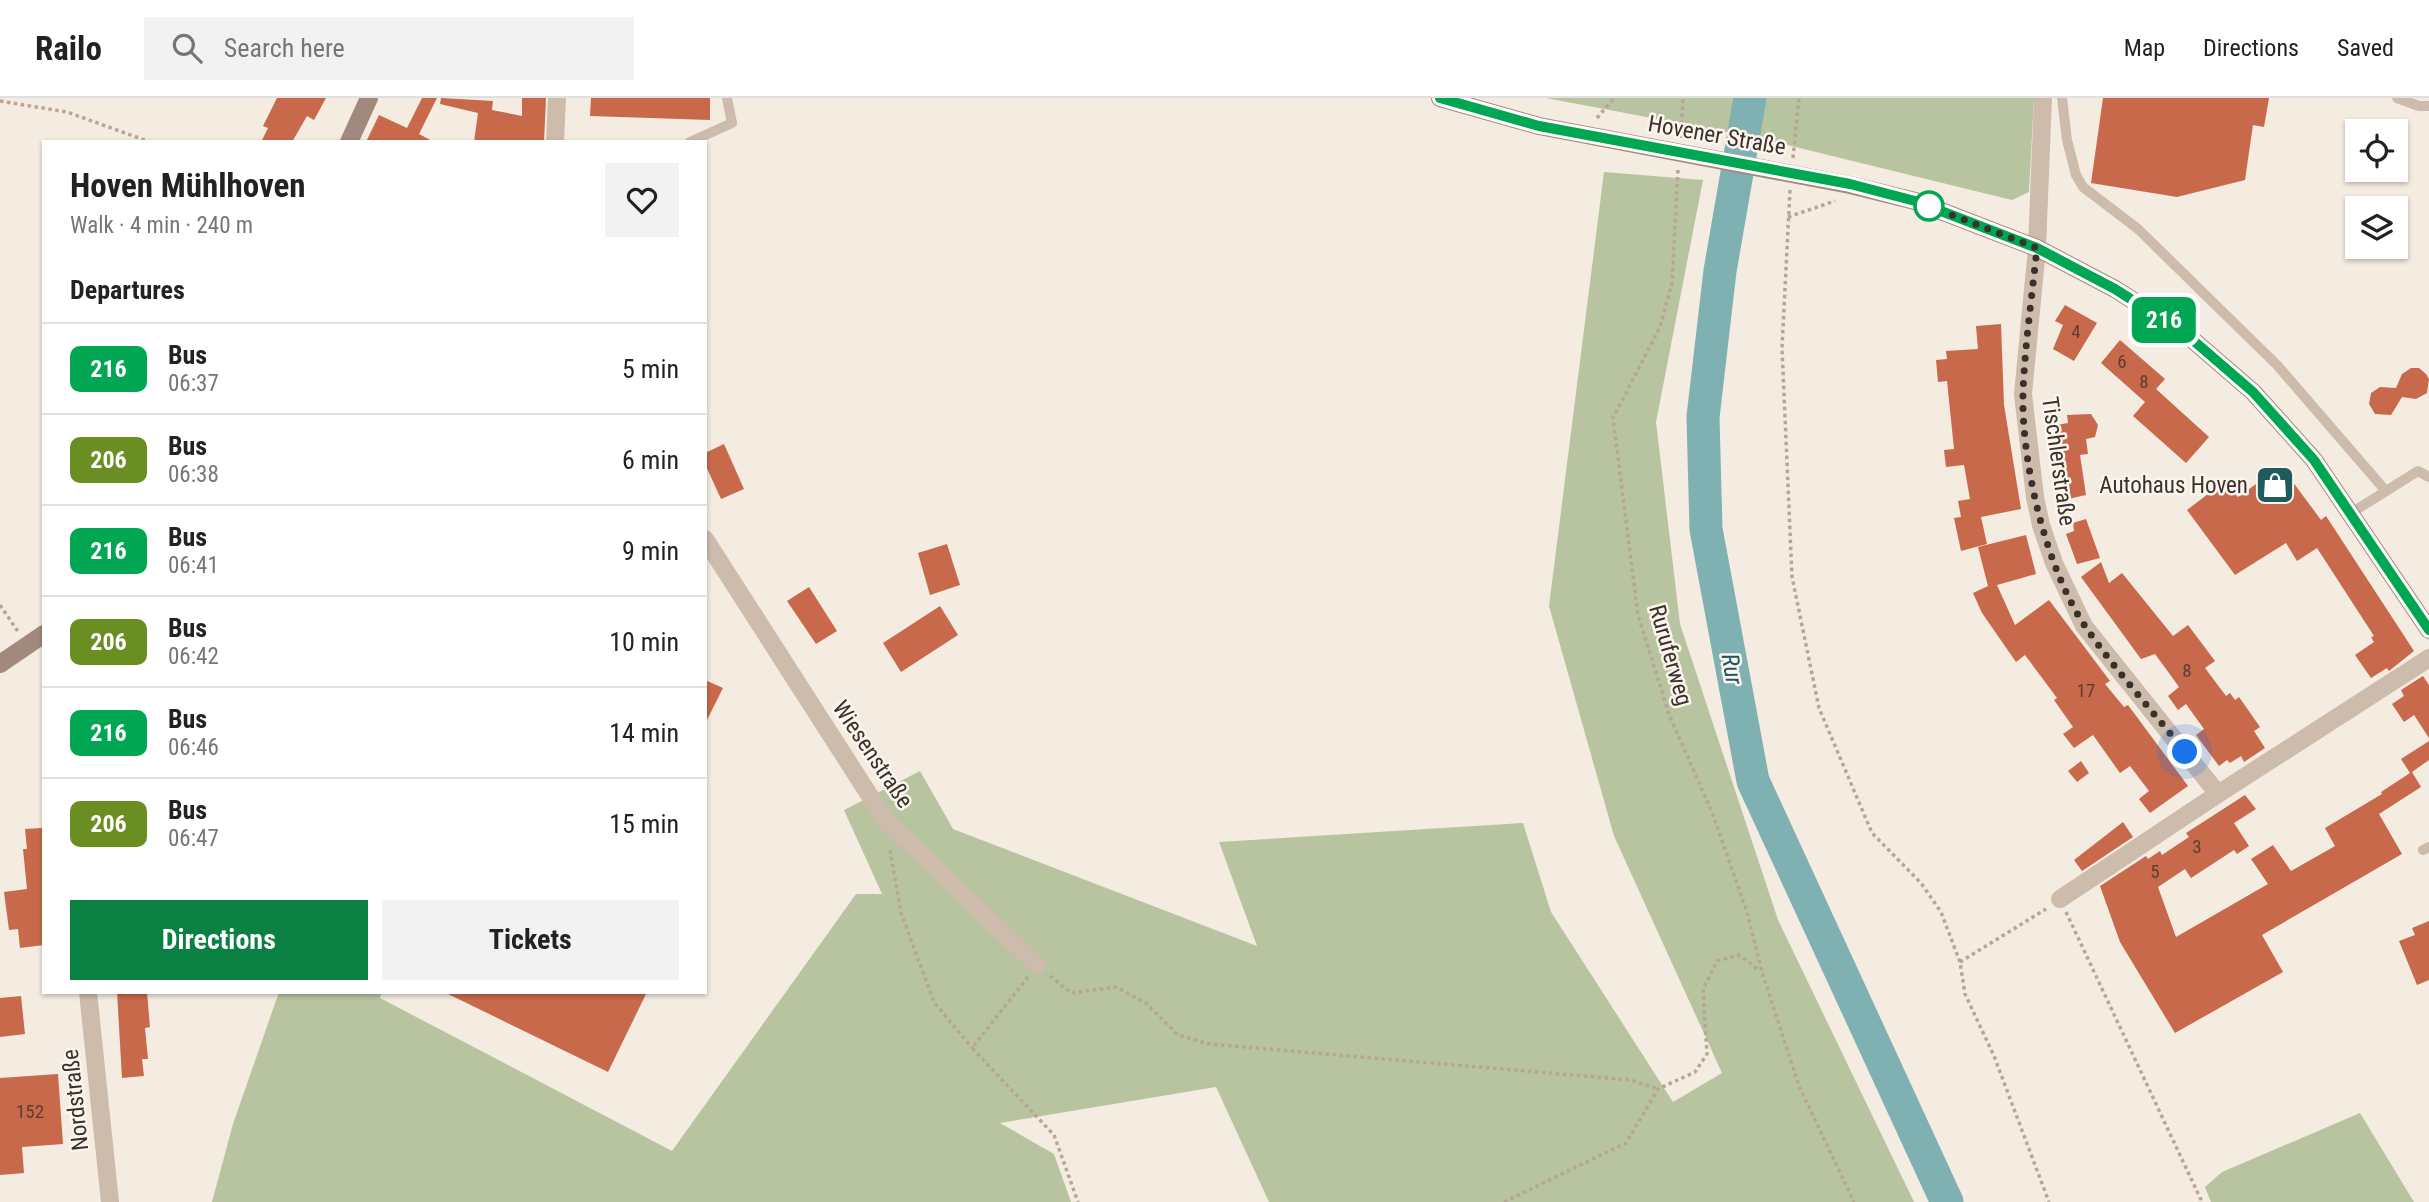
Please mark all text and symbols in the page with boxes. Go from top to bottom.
search box [144,17,634,80]
text: Railo [35,29,102,68]
icon: search [168,29,206,67]
text: Search here [224,33,345,63]
text: Map [2124,34,2165,62]
text: Directions [2203,34,2299,62]
text: Saved [2337,34,2394,62]
street label: Hovener Straße [1646,110,1788,161]
map controls [2345,119,2408,259]
button: locate [2345,119,2408,182]
button: heart [605,163,679,237]
text: Hoven Mühlhoven [70,166,306,205]
unlabelled marker [1914,191,1944,221]
button: layers [2345,196,2408,259]
text: Walk · 4 min · 240 m [70,212,253,239]
text: Departures [70,275,185,305]
line badge: 216 [2124,297,2204,343]
text: 216 [2146,306,2182,334]
house number: 4 [2071,320,2081,343]
text: Bus [168,340,207,370]
house number: 6 [2117,350,2127,373]
text: 5 min [622,354,679,384]
text: 216 [90,355,127,383]
text: 06:37 [168,370,219,397]
house number: 8 [2139,370,2149,393]
street label: Tischlerstraße [2036,395,2081,527]
text: Bus [168,431,207,461]
text: 6 min [622,445,679,475]
text: 206 [90,446,127,474]
text: 06:38 [168,461,219,488]
shop icon: Autohaus Hoven [2254,464,2296,506]
place label: Autohaus Hoven [2099,472,2248,499]
text: Bus [168,522,207,552]
text: 9 min [622,536,679,566]
text: 216 [90,537,127,565]
text: 06:41 [168,552,219,579]
street label: Ruruferweg [1643,602,1698,709]
text: Bus [168,613,207,643]
text: 10 min [609,627,679,657]
text: 206 [90,628,127,656]
text: 06:42 [168,643,219,670]
water label: Rur [1716,651,1749,687]
house number: 8 [2182,659,2192,682]
house number: 17 [2077,679,2095,702]
street label: Wiesenstraße [827,695,918,813]
text: Bus [168,704,207,734]
text: 14 min [609,718,679,748]
text: 216 [90,719,127,747]
text: 06:46 [168,734,219,761]
your location [2167,734,2202,769]
text: Bus [168,795,207,825]
text: 15 min [609,809,679,839]
text: 206 [90,810,127,838]
text: 06:47 [168,825,219,852]
house number: 3 [2192,835,2202,858]
house number: 5 [2150,860,2160,883]
button: Directions [70,900,368,980]
button: Tickets [382,900,679,980]
street label: Nordstraße [57,1048,94,1152]
house number: 152 [16,1100,44,1123]

